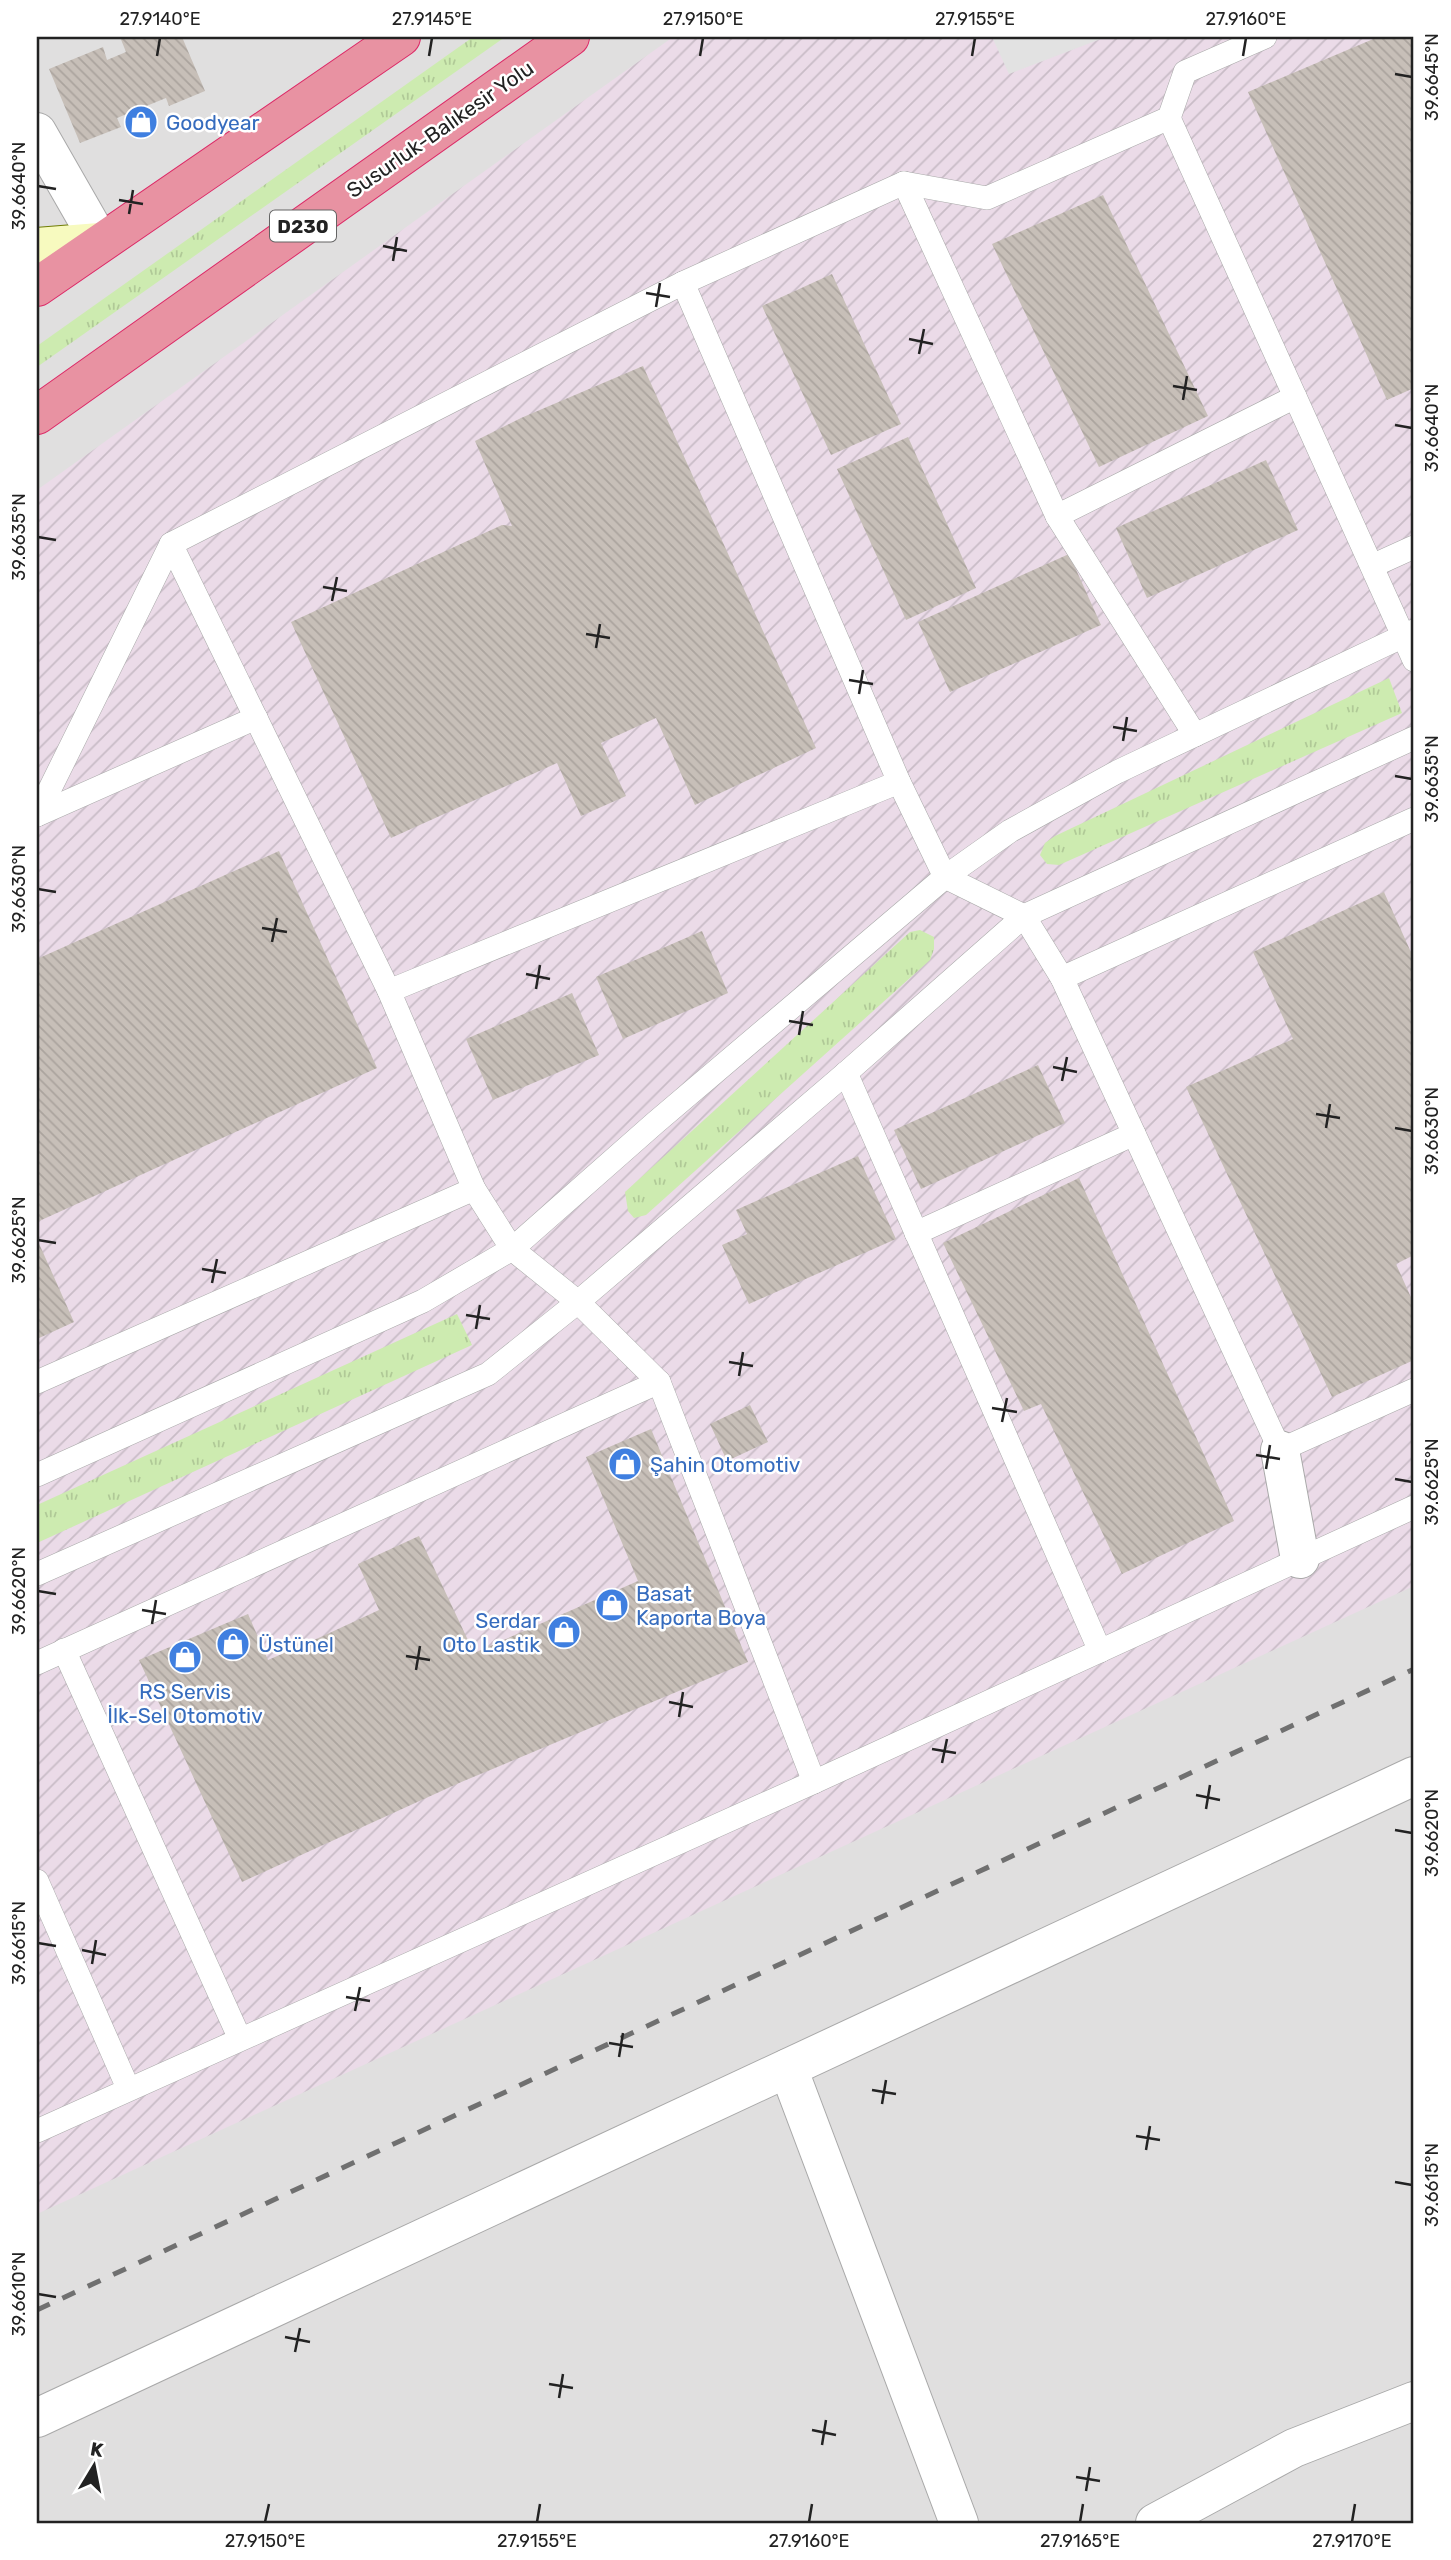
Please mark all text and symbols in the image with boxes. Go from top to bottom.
text: 27.9140°E [119,8,201,30]
text: 27.9145°E [392,8,472,30]
text: 27.9150°E [663,8,743,30]
text: 27.9155°E [935,8,1015,30]
text: 27.9160°E [1206,8,1286,30]
text: 39.6645°N [1421,33,1443,121]
street label: Susurluk-Balıkesir Yolu [342,55,538,203]
shop icon: Goodyear [122,103,160,141]
place label: Goodyear [166,110,259,135]
text: 39.6640°N [8,142,30,230]
road number: D230 [270,210,336,242]
text: 39.6640°N [1421,384,1443,472]
text: 39.6635°N [8,493,30,581]
text: 39.6635°N [1421,735,1443,823]
text: 39.6630°N [8,845,30,933]
text: 39.6630°N [1421,1087,1443,1175]
text: 39.6625°N [8,1196,30,1284]
text: 39.6625°N [1421,1438,1443,1526]
shop icon: Şahin Otomotiv [606,1445,644,1483]
place label: Şahin Otomotiv [650,1452,800,1477]
text: 39.6620°N [8,1547,30,1635]
place label: Basat Kaporta Boya [636,1581,766,1630]
shop icon: Basat Kaporta Boya [593,1586,631,1624]
place label: Serdar Oto Lastik [442,1608,540,1657]
shop icon: Serdar Oto Lastik [545,1613,583,1651]
shop icon: Üstünel [214,1625,252,1663]
place label: Üstünel [258,1632,334,1657]
shop icon: RS Servis İlk-Sel Otomotiv [166,1638,204,1676]
place label: RS Servis İlk-Sel Otomotiv [107,1679,263,1728]
text: 39.6620°N [1421,1789,1443,1877]
text: 39.6615°N [8,1901,30,1985]
text: 39.6615°N [1421,2143,1443,2227]
text: 39.6610°N [8,2252,30,2336]
north arrow [60,2430,130,2500]
text: K [89,2437,105,2462]
text: 27.9150°E [225,2530,305,2552]
text: 27.9155°E [497,2530,577,2552]
text: 27.9160°E [769,2530,849,2552]
text: 27.9165°E [1040,2530,1120,2552]
text: 27.9170°E [1312,2530,1392,2552]

